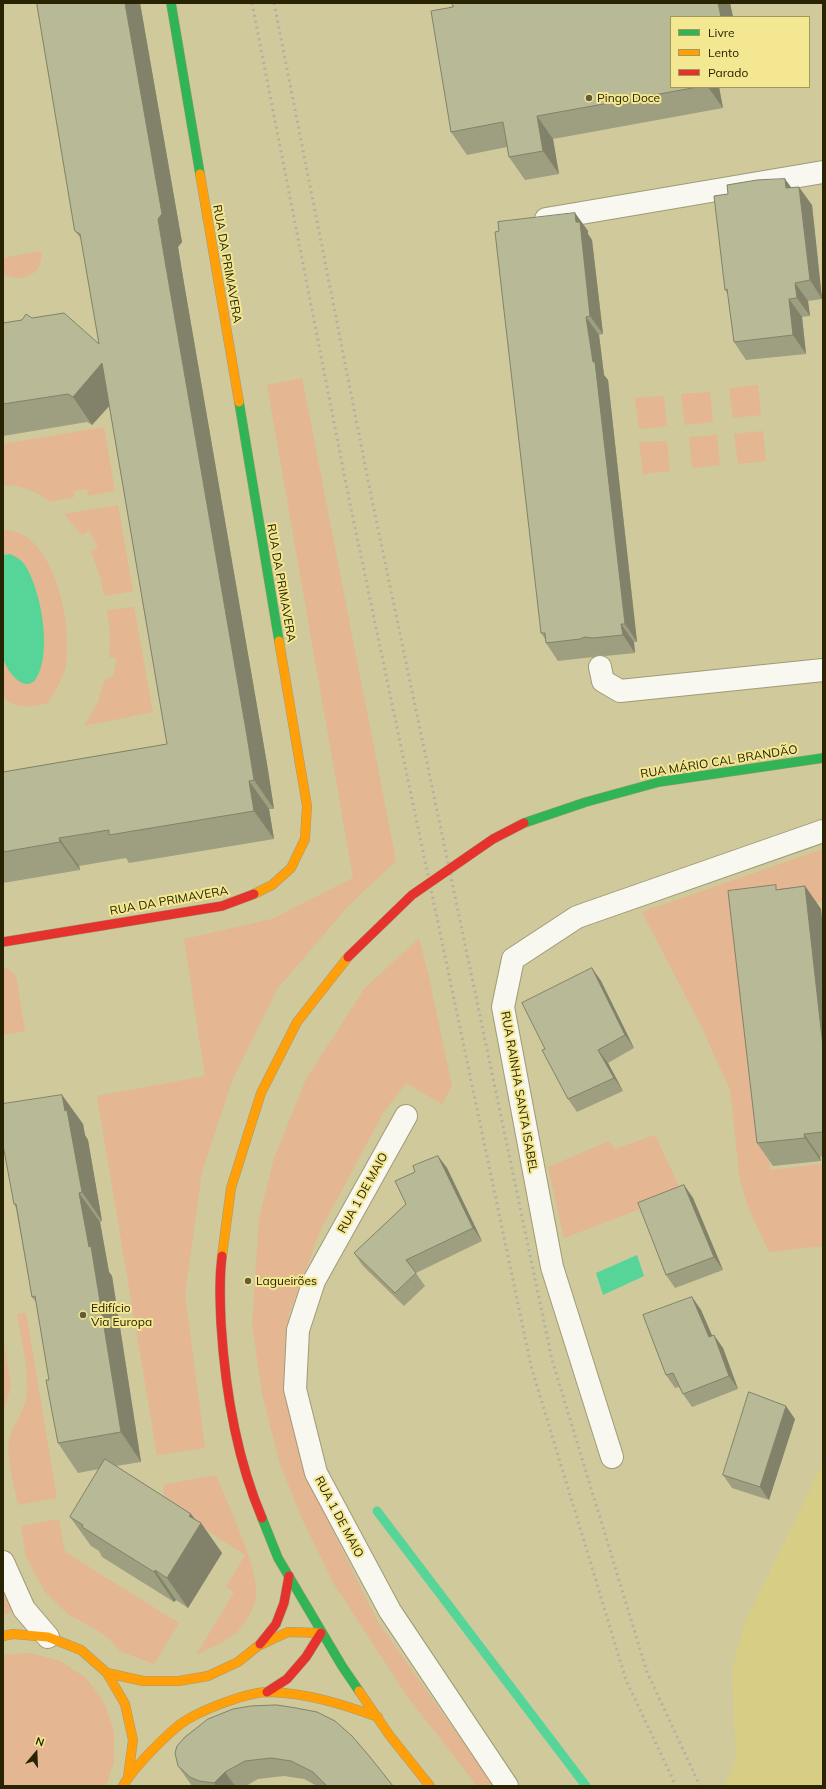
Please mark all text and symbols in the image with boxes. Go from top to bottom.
legend [670,16,810,88]
text: Livre [708,25,735,40]
text: Lento [708,45,739,60]
text: Parado [708,65,748,80]
place label: Pingo Doce [597,91,660,105]
marker: Pingo Doce [584,93,594,103]
street label: RUA DA PRIMAVERA [210,204,244,324]
street label: RUA DA PRIMAVERA [264,523,298,643]
street label: RUA MÁRIO CAL BRANDÃO [639,742,799,782]
street label: RUA DA PRIMAVERA [109,884,229,918]
street label: RUA RAINHA SANTA ISABEL [498,1010,540,1174]
street label: RUA 1 DE MAIO [335,1150,391,1236]
place label: Lagueirões [256,1274,317,1288]
marker: Lagueirões [243,1276,253,1286]
place label: Edifício Via Europa [91,1301,152,1329]
marker: Edifício Via Europa [78,1310,88,1320]
street label: RUA 1 DE MAIO [312,1474,366,1560]
north arrow [16,1733,56,1773]
text: N [34,1734,46,1750]

